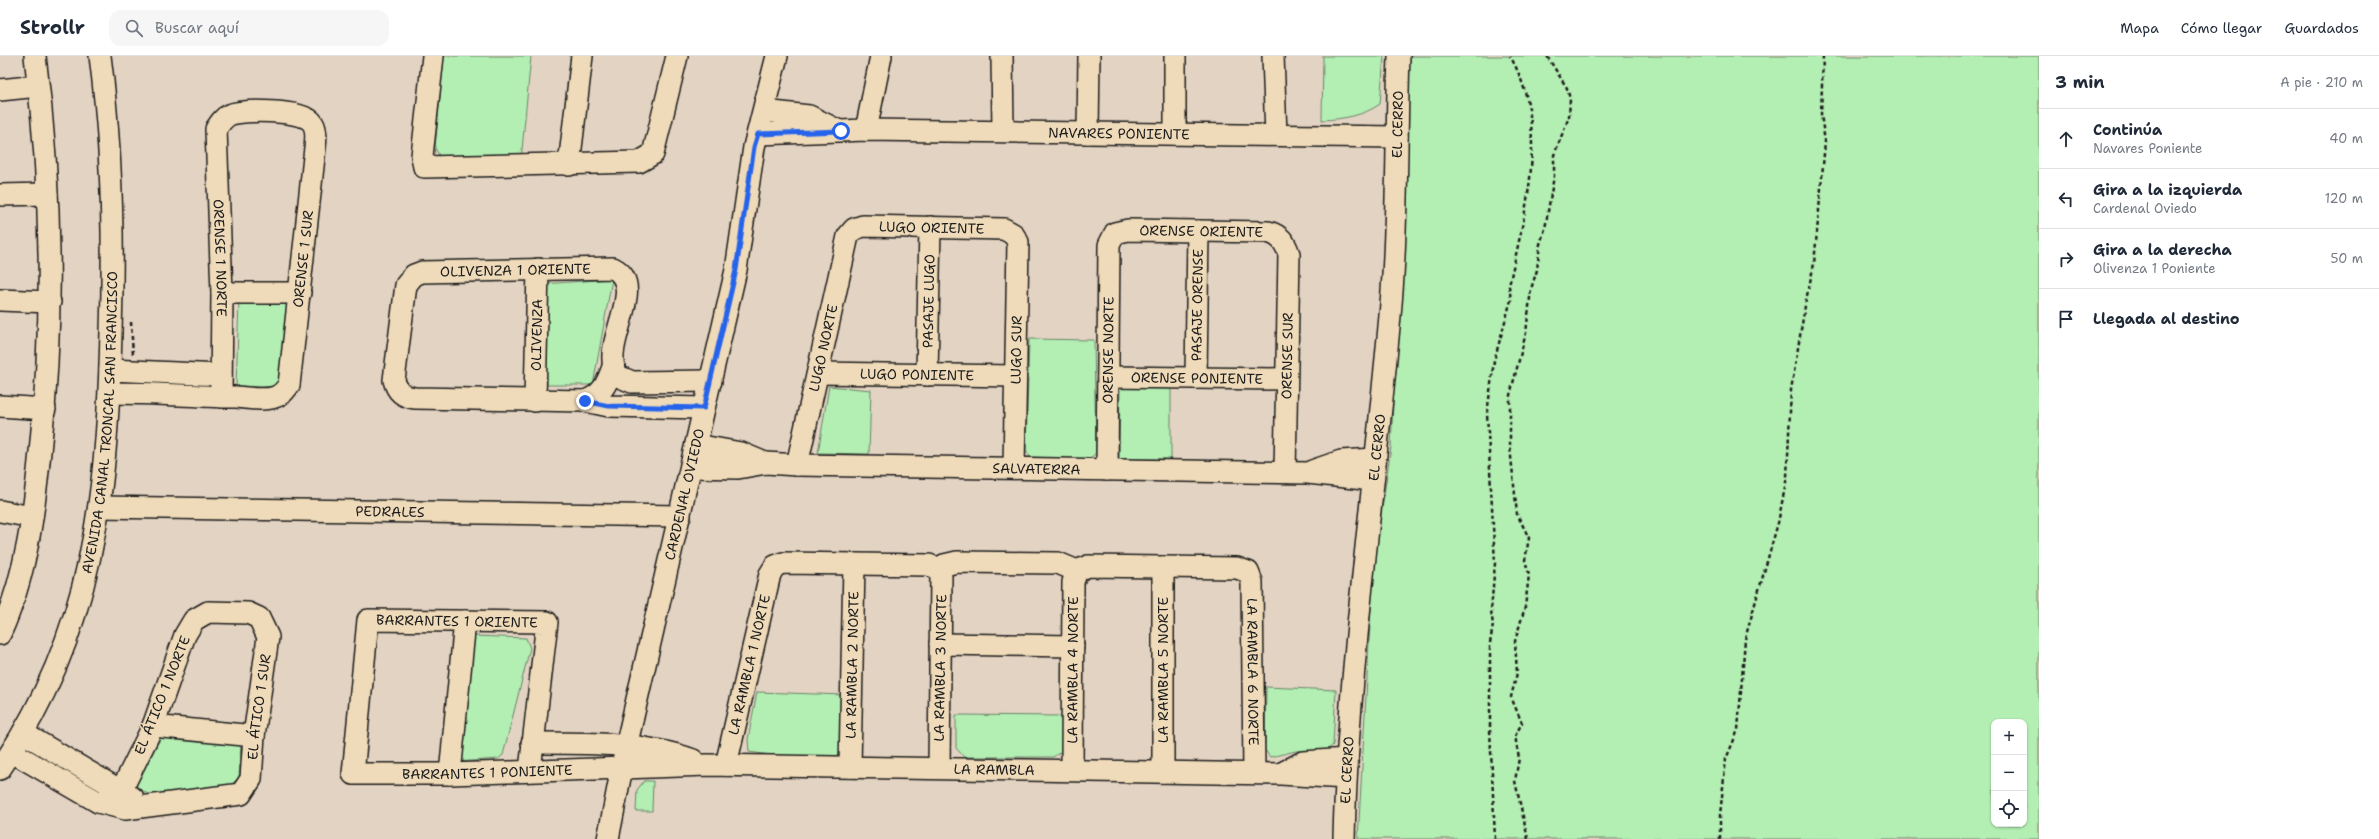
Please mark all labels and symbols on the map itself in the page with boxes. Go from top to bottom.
street label: EL CERRO [1388,90,1407,158]
route start [832,122,850,140]
street label: NAVARES PONIENTE [1048,123,1190,143]
street label: ORENSE 1 NORTE [210,199,231,317]
street label: ORENSE 1 SUR [289,209,317,308]
street label: LUGO ORIENTE [879,217,985,238]
street label: ORENSE ORIENTE [1139,221,1263,241]
street label: PASAJE ORENSE [1187,248,1207,361]
street label: PASAJE LUGO [919,254,938,348]
street label: OLIVENZA 1 ORIENTE [440,259,591,281]
street label: AVENIDA CANAL TRONCAL SAN FRANCISCO [77,271,121,575]
street label: ORENSE NORTE [1099,296,1118,404]
street label: OLIVENZA [527,299,546,371]
street label: LUGO NORTE [805,302,842,393]
street label: ORENSE SUR [1277,312,1297,400]
street label: LUGO SUR [1006,315,1026,384]
street label: LUGO PONIENTE [860,365,974,384]
street label: ORENSE PONIENTE [1131,368,1264,388]
route end [576,392,594,410]
street label: EL CERRO [1364,413,1389,482]
street label: CARDENAL OVIEDO [660,427,708,562]
street label: SALVATERRA [992,459,1081,478]
street label: PEDRALES [355,502,425,521]
street label: LA RAMBLA 2 NORTE [842,591,862,739]
street label: LA RAMBLA 1 NORTE [724,592,774,737]
street label: LA RAMBLA 3 NORTE [930,594,950,742]
street label: LA RAMBLA 4 NORTE [1063,596,1082,744]
street label: LA RAMBLA 5 NORTE [1154,597,1172,743]
street label: LA RAMBLA 6 NORTE [1243,598,1263,746]
street label: BARRANTES 1 ORIENTE [376,611,538,631]
street label: EL ÁTICO 1 NORTE [130,633,194,757]
street label: EL ÁTICO 1 SUR [243,652,275,760]
street label: EL CERRO [1336,736,1358,804]
street label: LA RAMBLA [953,760,1035,779]
street label: BARRANTES 1 PONIENTE [402,761,573,783]

